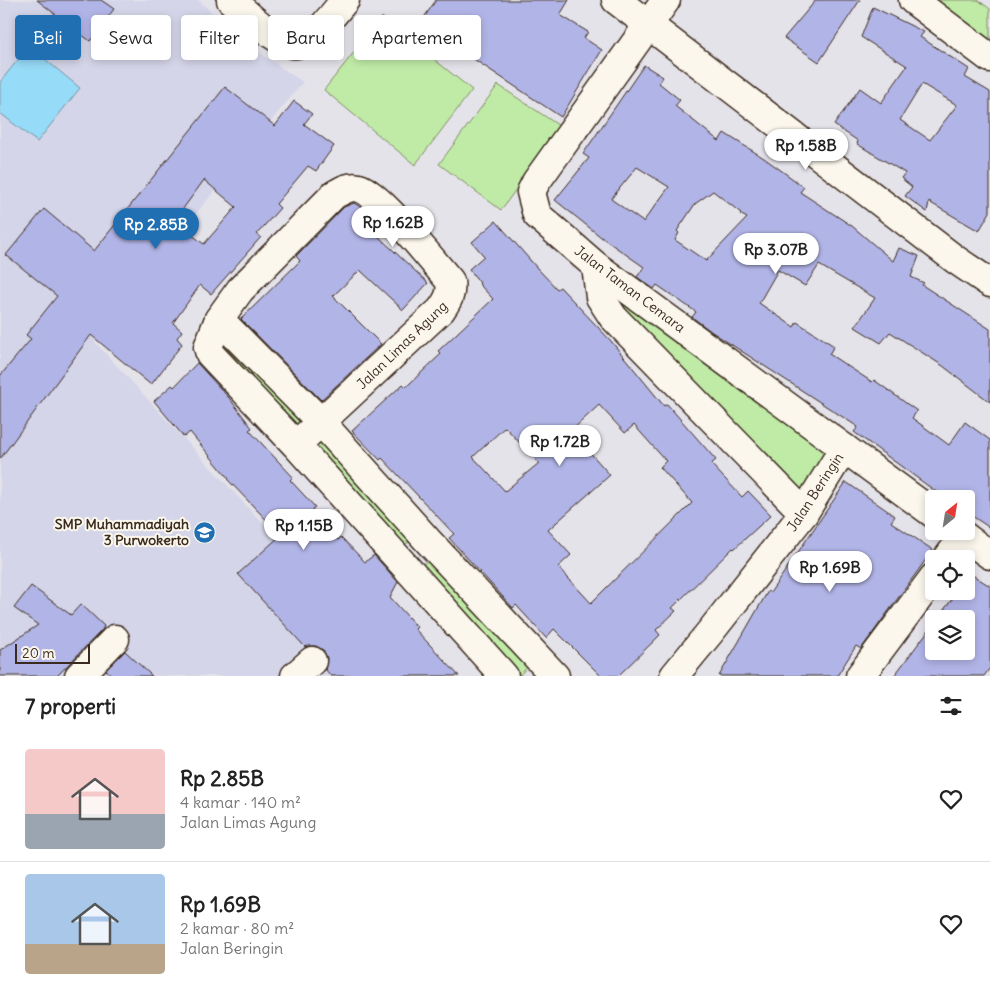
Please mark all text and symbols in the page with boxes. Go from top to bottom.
chip: Beli [15,15,81,60]
chip: Sewa [91,15,171,60]
chip: Filter [181,15,258,60]
chip: Baru [268,15,344,60]
chip: Apartemen [354,15,481,60]
pin: Rp 1.58B [754,128,858,171]
text: Rp 1.58B [775,135,837,155]
pin: Rp 1.62B [341,206,445,248]
pin: Rp 2.85B [104,208,208,250]
text: Rp 1.62B [362,212,424,232]
text: Rp 2.85B [124,214,188,234]
pin: Rp 3.07B [724,232,828,275]
text: Rp 3.07B [744,239,808,259]
street label: Jalan Taman Cemara [571,241,689,337]
street label: Jalan Limas Agung [353,297,451,393]
pin: Rp 1.72B [508,424,612,467]
text: Rp 1.72B [530,431,590,451]
street label: Jalan Beringin [783,449,847,535]
north arrow [925,490,975,540]
map controls [925,490,975,660]
pin: Rp 1.15B [252,508,356,551]
place label: SMP Muhammadiyah 3 Purwokerto [55,515,189,549]
text: Rp 1.15B [275,515,333,535]
school or university icon: SMP Muhammadiyah 3 Purwokerto [193,520,217,544]
pin: Rp 1.69B [778,550,882,593]
button: locate [925,550,975,600]
text: Rp 1.69B [799,557,861,577]
button: layers [925,610,975,660]
scale bar [15,641,90,664]
text: 20 m [22,644,55,662]
icon: filters [937,692,965,720]
text: 7 properti [25,693,116,720]
text: Rp 2.85B [180,765,264,792]
icon: home [65,769,125,829]
icon: heart [937,785,965,813]
text: 4 kamar · 140 m² [180,792,301,812]
text: Jalan Limas Agung [180,812,316,832]
text: Rp 1.69B [180,891,261,918]
icon: home [65,894,125,954]
icon: heart [937,910,965,938]
text: 2 kamar · 80 m² [180,918,294,938]
text: Jalan Beringin [180,938,283,958]

